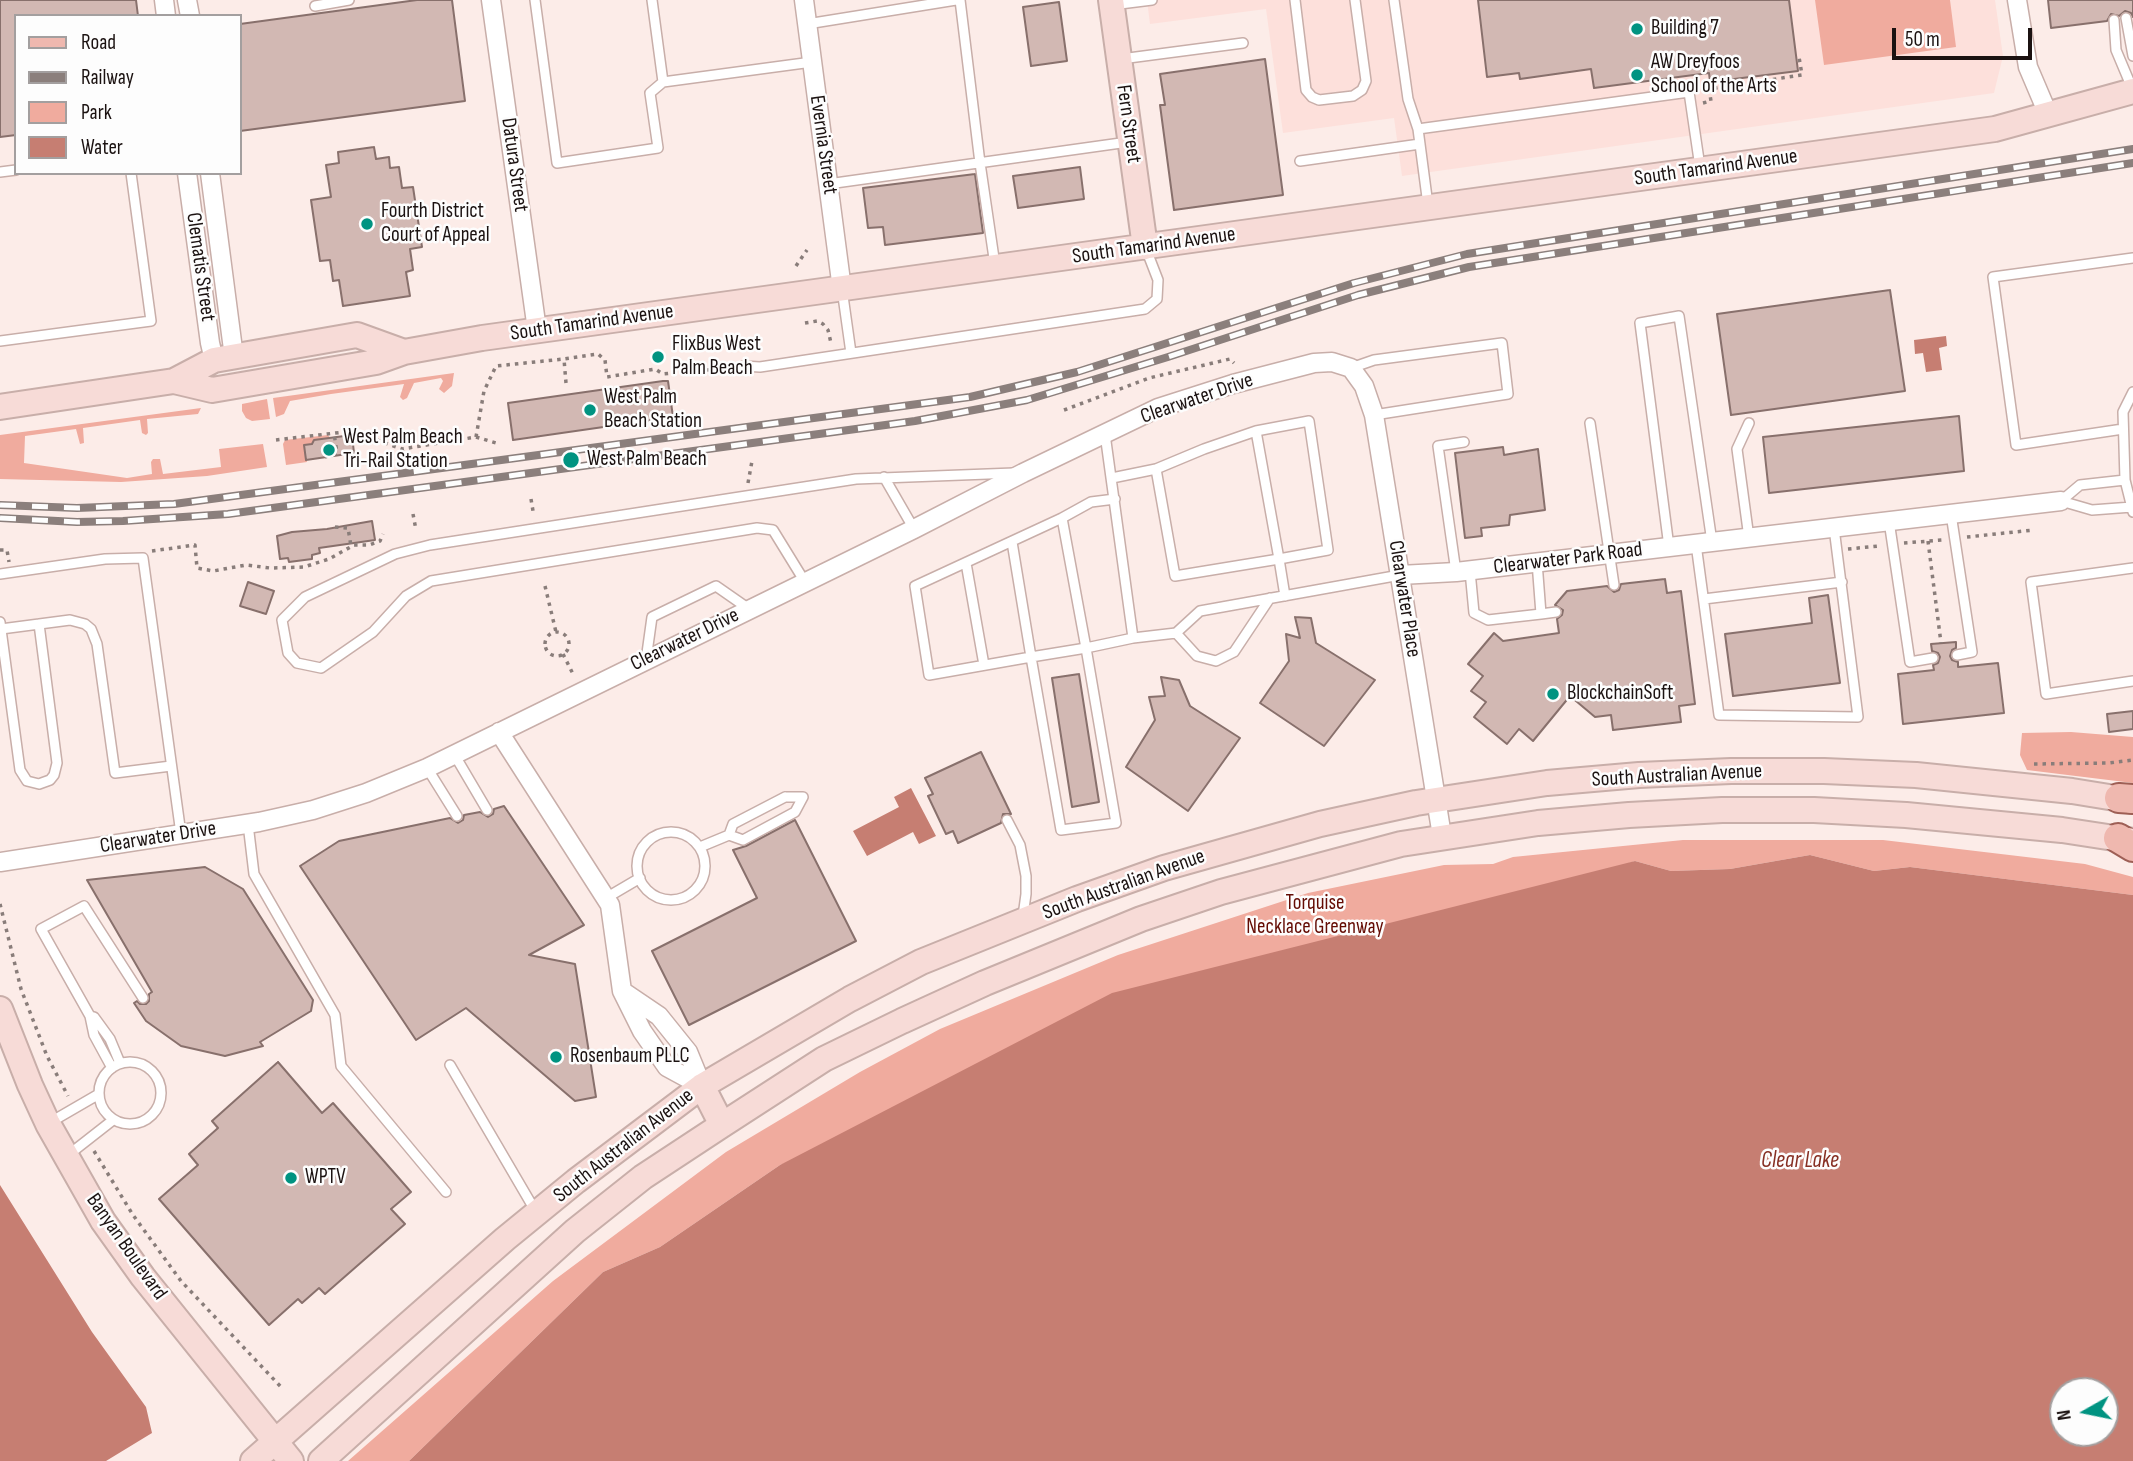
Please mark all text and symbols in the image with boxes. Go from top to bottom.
legend [14,14,242,175]
scale bar [1895,14,2035,58]
place label: Building 7 [1651,16,1719,42]
marker: Building 7 [1629,21,1645,37]
text: 50 m [1905,27,1940,52]
text: Road [81,30,116,55]
place label: AW Dreyfoos School of the Arts [1651,50,1777,100]
text: Railway [81,65,134,90]
marker: AW Dreyfoos School of the Arts [1629,67,1645,83]
street label: Fern Street [1110,83,1146,165]
street label: Evernia Street [804,94,842,196]
text: Park [81,100,112,125]
street label: Datura Street [495,116,533,214]
text: Water [81,135,123,160]
street label: South Tamarind Avenue [1633,144,1799,192]
place label: Fourth District Court of Appeal [381,199,490,249]
street label: Clematis Street [180,211,220,323]
marker: Fourth District Court of Appeal [359,216,375,232]
street label: South Tamarind Avenue [1071,222,1237,270]
street label: South Tamarind Avenue [509,299,675,347]
place label: FlixBus West Palm Beach [672,332,761,382]
marker: FlixBus West Palm Beach [650,349,666,365]
street label: Clearwater Drive [1137,368,1257,430]
place label: West Palm Beach Station [604,385,702,435]
marker: West Palm Beach Station [582,402,598,418]
place label: West Palm Beach Tri-Rail Station [343,425,463,475]
marker: West Palm Beach Tri-Rail Station [321,442,337,458]
place label: West Palm Beach [587,447,707,473]
marker: West Palm Beach [561,450,581,470]
street label: Clearwater Park Road [1492,537,1644,581]
street label: Clearwater Place [1382,539,1426,659]
street label: Clearwater Drive [627,603,743,677]
place label: BlockchainSoft [1567,681,1674,707]
marker: BlockchainSoft [1545,686,1561,702]
street label: South Australian Avenue [1591,759,1763,793]
street label: Clearwater Drive [98,816,218,860]
street label: South Australian Avenue [1039,844,1209,926]
park label: Torquise Necklace Greenway [1246,891,1384,941]
place label: Rosenbaum PLLC [570,1044,690,1070]
marker: Rosenbaum PLLC [548,1049,564,1065]
street label: South Australian Avenue [549,1084,699,1208]
water label: Clear Lake [1761,1147,1839,1175]
place label: WPTV [305,1165,346,1191]
marker: WPTV [283,1170,299,1186]
street label: Banyan Boulevard [80,1189,172,1305]
north arrow [2049,1377,2119,1447]
text: N [2053,1408,2077,1422]

